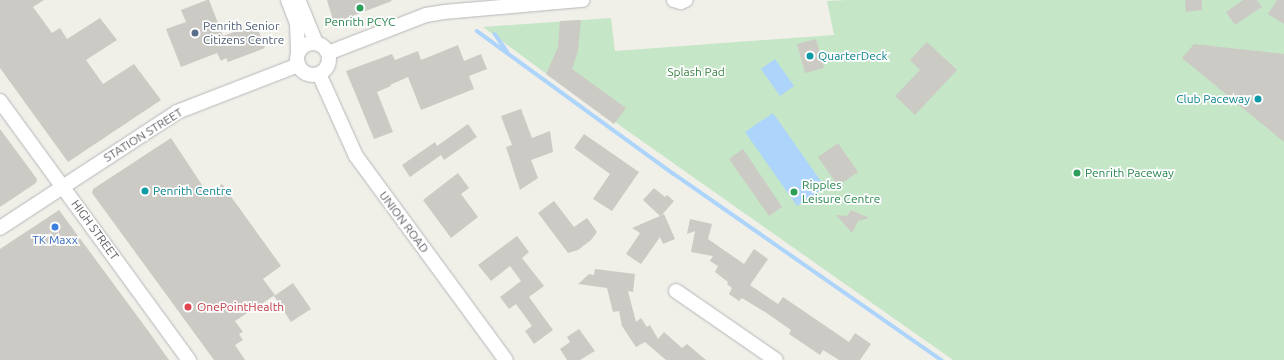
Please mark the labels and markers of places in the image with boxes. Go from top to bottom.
marker: Penrith PCYC [355,3,365,13]
place label: Penrith PCYC [325,15,395,29]
place label: Penrith Senior Citizens Centre [203,19,284,47]
marker: Penrith Senior Citizens Centre [190,28,200,38]
place label: QuarterDeck [818,49,887,63]
marker: QuarterDeck [805,51,815,61]
place label: Club Paceway [1176,92,1250,106]
marker: Club Paceway [1253,94,1263,104]
place label: Penrith Paceway [1085,166,1174,180]
marker: Penrith Paceway [1072,168,1082,178]
place label: Ripples Leisure Centre [802,178,880,206]
place label: Penrith Centre [153,184,232,198]
marker: Penrith Centre [140,186,150,196]
marker: Ripples Leisure Centre [789,187,799,197]
marker: TK Maxx [50,222,60,232]
place label: TK Maxx [32,233,78,247]
place label: OnePointHealth [197,300,284,314]
marker: OnePointHealth [182,301,194,313]

